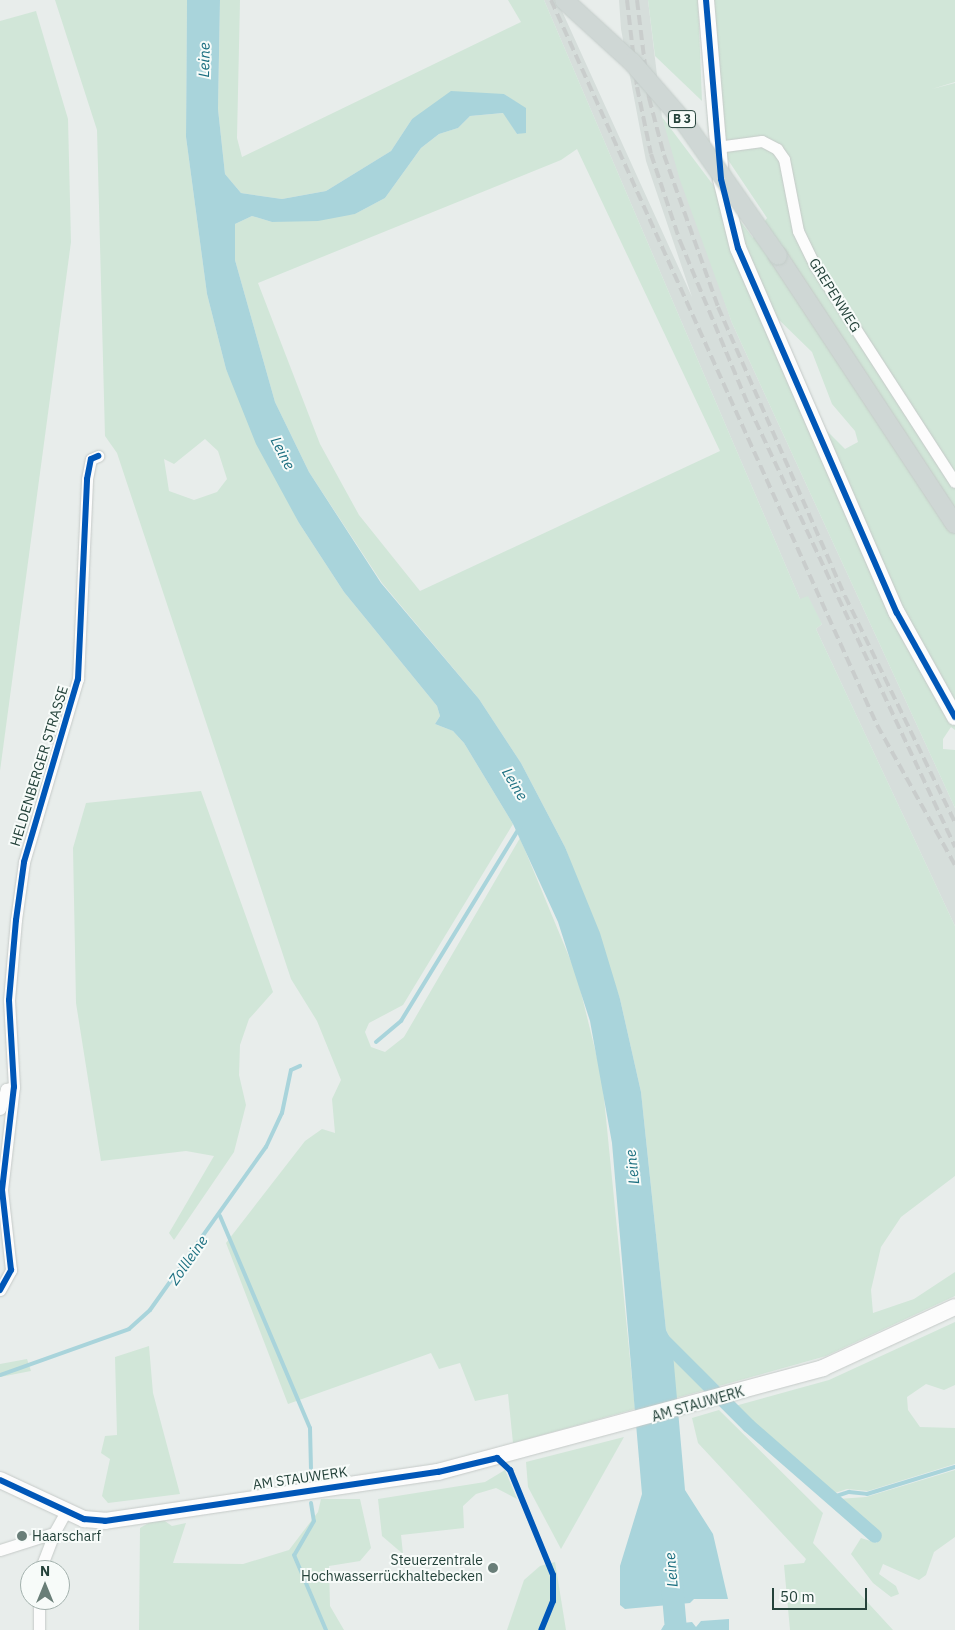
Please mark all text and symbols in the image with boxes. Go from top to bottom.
water label: Leine [195,42,213,78]
road number: B 3 [667,110,697,128]
street label: GREPENWEG [806,255,864,335]
water label: Leine [267,433,299,473]
street label: HELDENBERGER STRASSE [7,684,71,848]
water label: Leine [498,764,532,804]
water label: Leine [621,1149,643,1185]
water label: Zollleine [165,1232,211,1288]
street label: AM STAUWERK [650,1383,746,1425]
street label: AM STAUWERK [252,1463,348,1493]
place label: Haarscharf [32,1528,101,1544]
marker: Haarscharf [16,1530,28,1542]
place label: Steuerzentrale Hochwasserrückhaltebecken [301,1552,483,1584]
water label: Leine [661,1552,681,1588]
north arrow [20,1560,70,1610]
text: N [40,1562,50,1580]
marker: Steuerzentrale Hochwasserrückhaltebecken [487,1562,499,1574]
scale bar [775,1578,870,1610]
text: 50 m [780,1587,815,1606]

